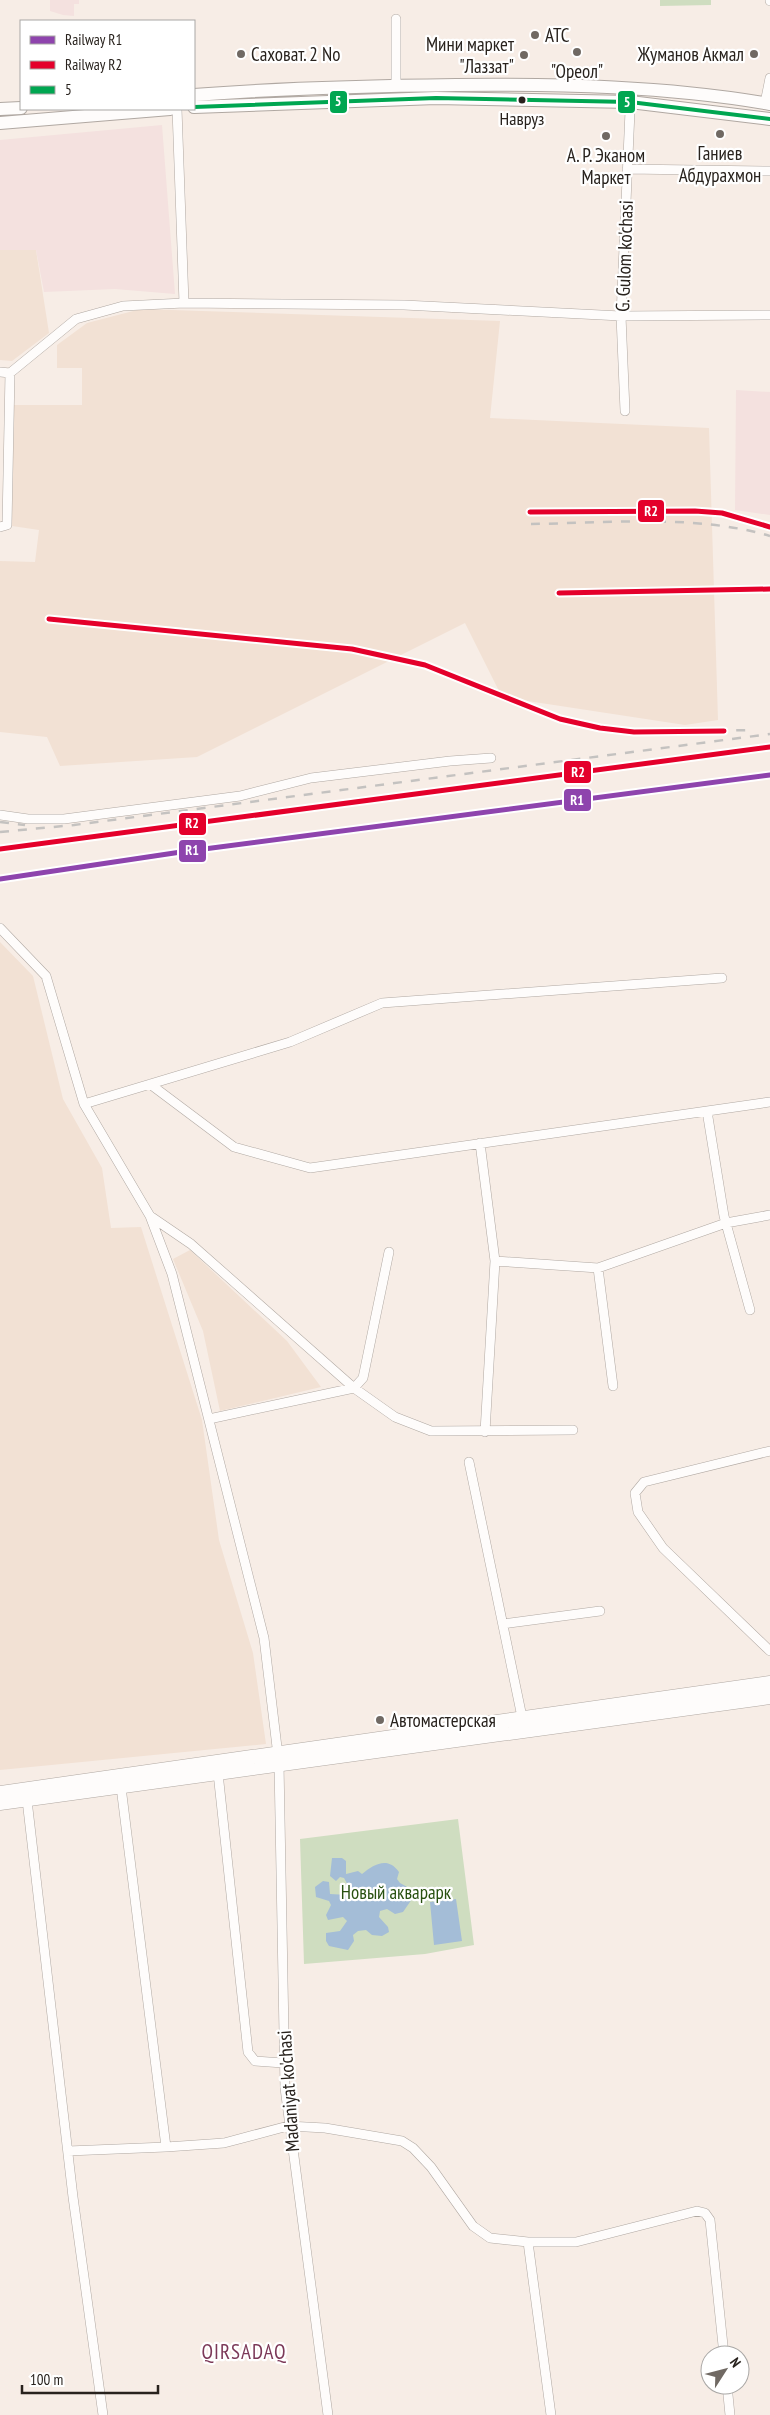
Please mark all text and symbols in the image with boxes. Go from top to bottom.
legend [20,20,195,110]
place label: АТС [545,23,570,47]
marker: АТС [529,29,541,41]
text: Railway R1 [65,30,122,49]
place label: Мини маркет "Лаззат" [426,32,515,78]
place label: Саховат. 2 No [251,42,340,66]
place label: Жуманов Акмал [637,42,744,66]
marker: "Ореол" [571,46,583,58]
marker: Саховат. 2 No [235,48,247,60]
marker: Жуманов Акмал [748,48,760,60]
marker: Мини маркет "Лаззат" [518,49,530,61]
text: Railway R2 [65,55,122,74]
place label: "Ореол" [551,59,603,83]
text: 5 [65,80,72,99]
line badge: 5 [329,90,348,114]
line badge: 5 [617,90,636,114]
text: 5 [335,92,341,110]
text: 5 [624,93,630,111]
marker: Навруз [517,95,527,105]
place label: Навруз [500,107,544,130]
marker: Ганиев Абдурахмон [714,128,726,140]
marker: А. Р. Эканом Маркет [600,130,612,142]
place label: Ганиев Абдурахмон [679,141,761,187]
place label: А. Р. Эканом Маркет [567,143,645,189]
street label: G. Gulom ko'chasi [610,200,638,312]
line badge: R2 [637,499,665,523]
text: R2 [644,502,658,520]
line badge: R2 [563,760,592,784]
text: R2 [571,763,585,781]
line badge: R1 [563,788,592,812]
text: R1 [570,791,584,809]
line badge: R2 [178,812,207,836]
text: R2 [185,814,199,832]
line badge: R1 [178,839,207,863]
text: R1 [185,841,199,859]
place label: Автомастерская [390,1708,496,1732]
marker: Автомастерская [374,1714,386,1726]
park label: Новый акварарк [341,1880,452,1904]
street label: Madaniyat ko'chasi [272,2029,304,2153]
district label: QIRSADAQ [201,2338,287,2365]
north arrow [700,2345,750,2395]
text: N [726,2354,745,2371]
scale bar [22,2362,159,2394]
text: 100 m [30,2370,63,2389]

